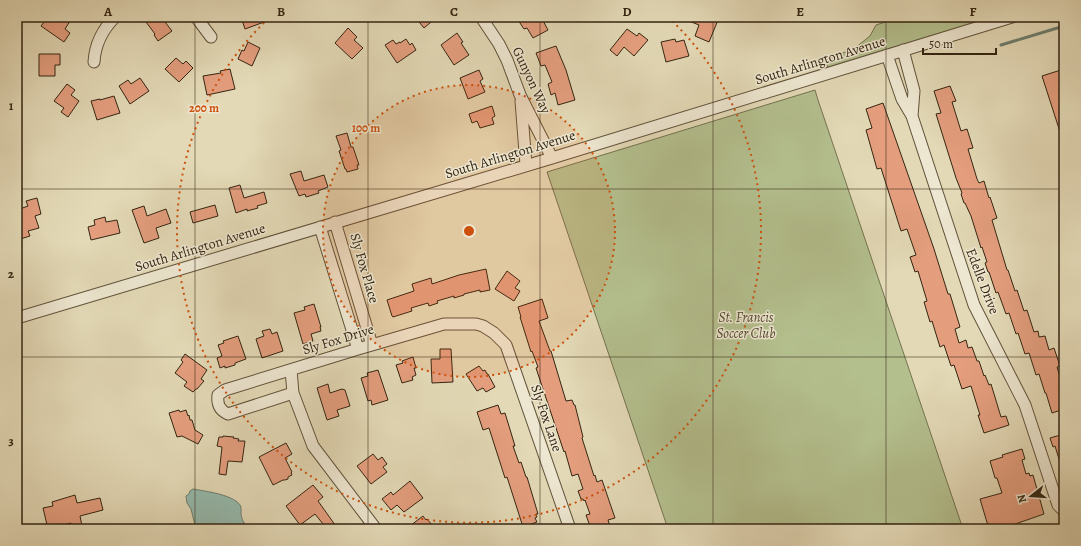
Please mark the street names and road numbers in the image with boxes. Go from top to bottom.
street label: South Arlington Avenue [753,32,888,89]
street label: Gunyon Way [508,44,556,117]
street label: South Arlington Avenue [443,126,578,183]
street label: South Arlington Avenue [133,219,268,276]
street label: Sly Fox Place [345,231,384,305]
street label: Edelle Drive [961,246,1004,317]
street label: Sly Fox Drive [300,320,376,359]
street label: Sly Fox Lane [526,382,567,454]

